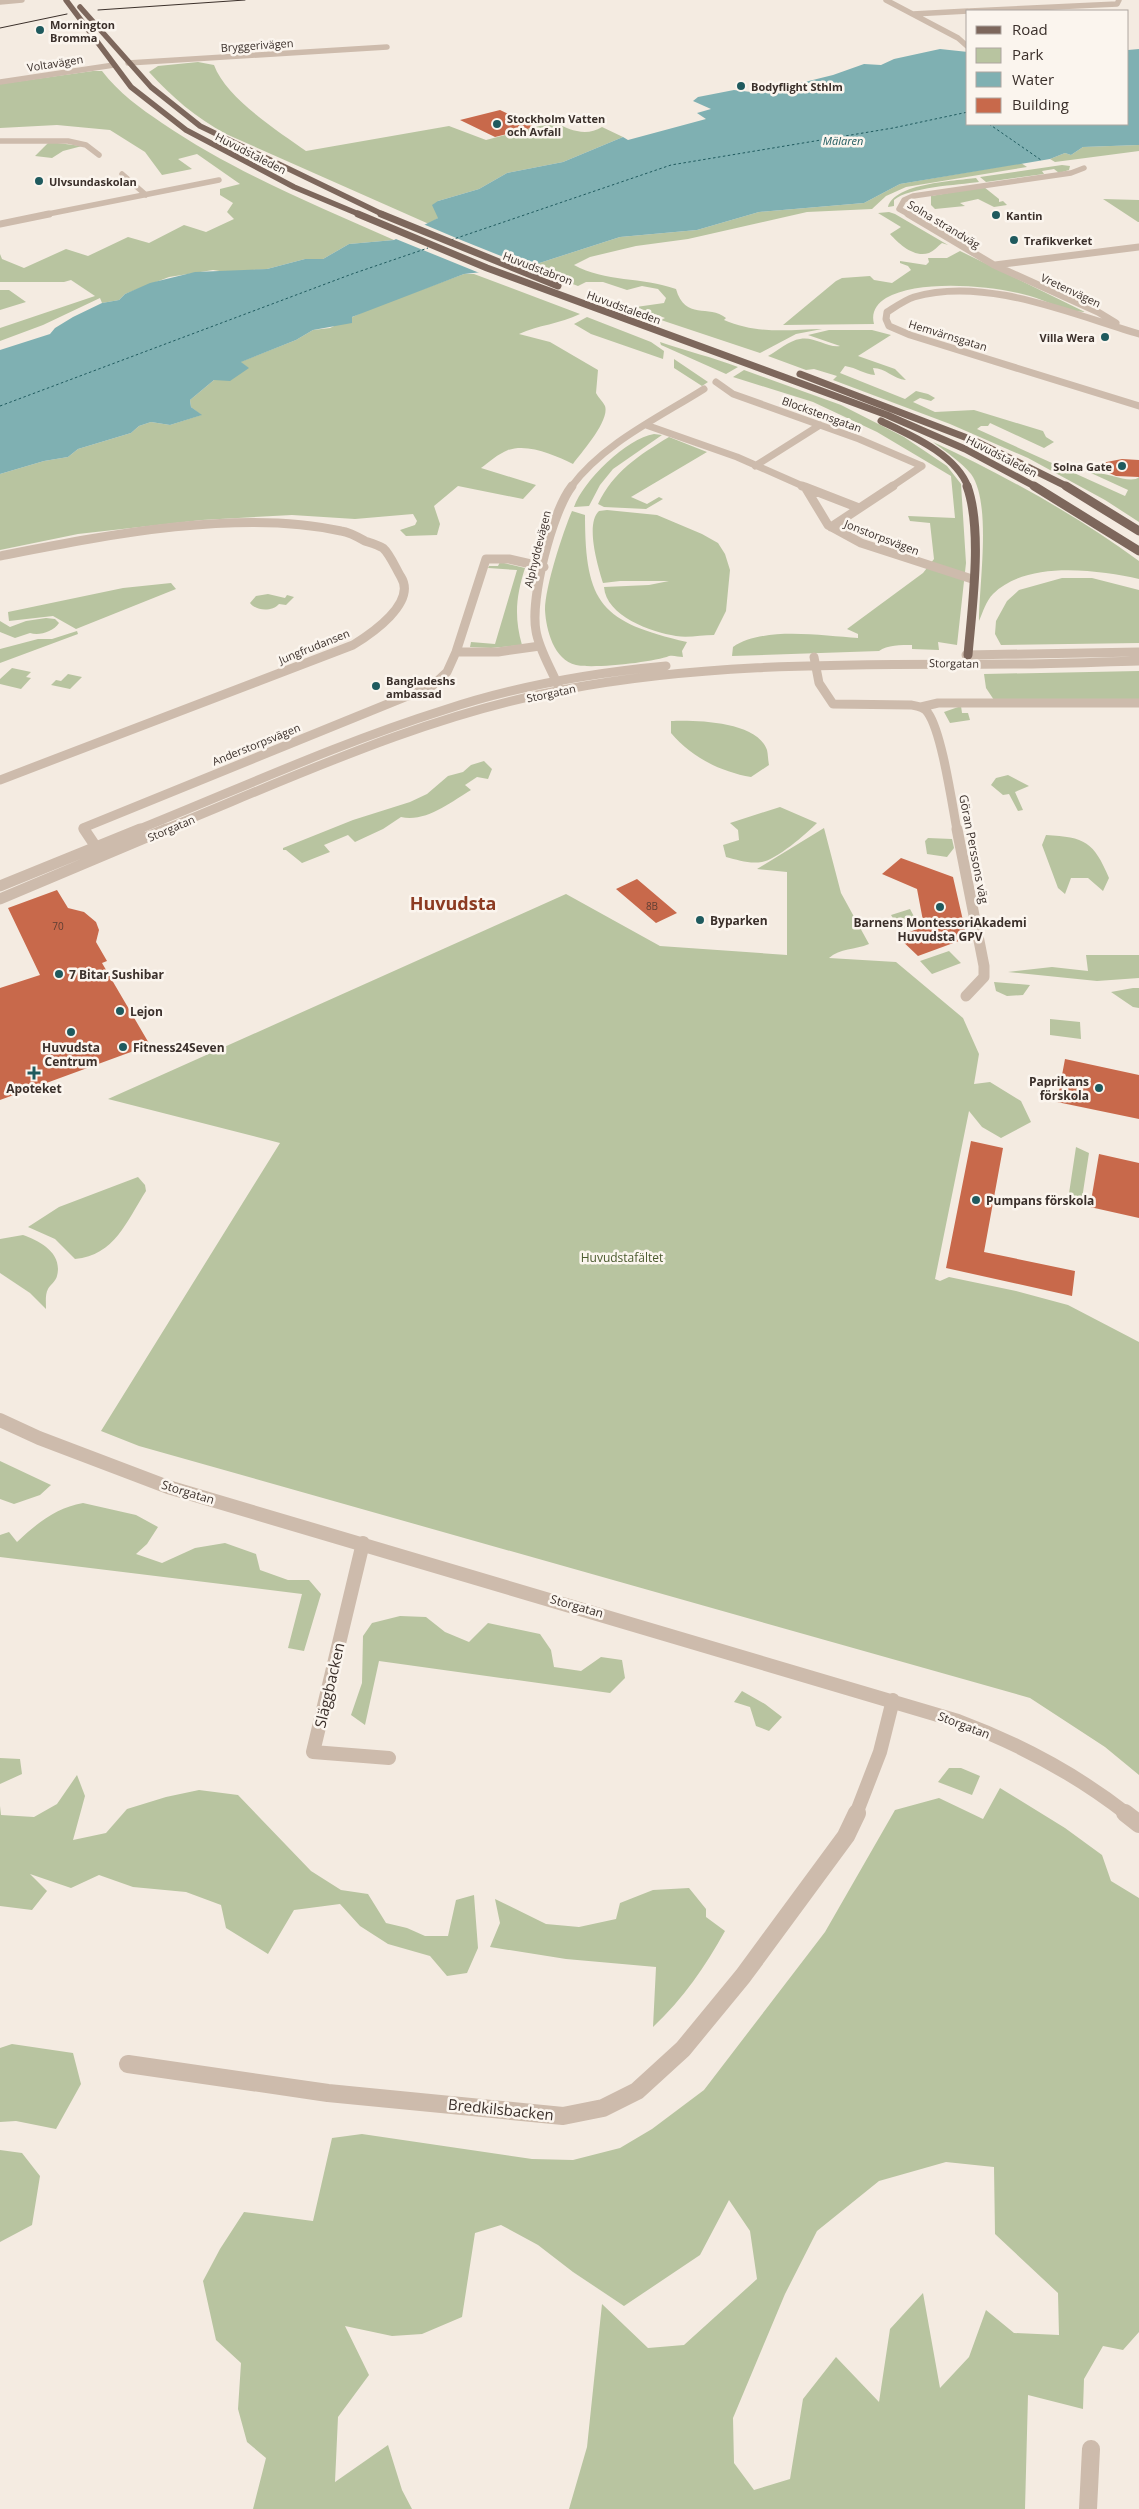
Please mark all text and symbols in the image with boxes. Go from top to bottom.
legend [966,10,1129,125]
place label: Mornington Bromma [50,17,115,45]
text: Road [1012,19,1048,39]
marker: Mornington Bromma [34,24,46,36]
street label: Bryggerivägen [220,35,294,55]
text: Park [1012,44,1043,64]
street label: Voltavägen [26,51,84,75]
text: Water [1012,69,1054,89]
place label: Bodyflight Sthlm [751,79,843,94]
marker: Bodyflight Sthlm [735,80,747,92]
text: Building [1012,94,1069,114]
place label: Stockholm Vatten och Avfall [507,111,605,139]
marker: Stockholm Vatten och Avfall [491,118,503,130]
street label: Huvudstaleden [213,129,289,177]
water label: Mälaren [823,133,863,148]
place label: Ulvsundaskolan [49,174,137,189]
marker: Ulvsundaskolan [33,175,45,187]
street label: Solna strandväg [905,196,983,252]
place label: Kantin [1006,208,1043,223]
marker: Kantin [990,209,1002,221]
place label: Trafikverket [1024,233,1093,248]
marker: Trafikverket [1008,234,1020,246]
street label: Huvudstabron [501,248,575,288]
street label: Vretenvägen [1039,270,1103,310]
street label: Huvudstaleden [585,287,663,327]
street label: Hemvärnsgatan [907,316,989,354]
place label: Villa Wera [1040,330,1095,345]
marker: Villa Wera [1099,331,1111,343]
street label: Blockstensgatan [780,393,864,435]
street label: Huvudstaleden [964,432,1040,480]
place label: Solna Gate [1053,459,1112,474]
marker: Solna Gate [1116,460,1128,472]
street label: Alphyddevägen [520,509,554,589]
street label: Jonstorpsvägen [841,515,922,558]
street label: Jungfrudansen [275,625,352,667]
street label: Storgatan [929,655,979,671]
place label: Bangladeshs ambassad [386,673,456,701]
marker: Bangladeshs ambassad [370,680,382,692]
street label: Storgatan [525,680,577,706]
street label: Anderstorpsvägen [210,719,302,769]
street label: Göran Perssons väg [955,793,993,906]
street label: Storgatan [145,811,197,845]
district label: Huvudsta [410,891,496,915]
house number: 8B [646,899,658,913]
marker: Barnens MontessoriAkademi Huvudsta GPV [934,901,946,913]
place label: Byparken [710,912,768,929]
marker: Byparken [694,914,706,926]
place label: Barnens MontessoriAkademi Huvudsta GPV [853,914,1027,945]
house number: 70 [52,919,64,933]
place label: 7 Bitar Sushibar [69,966,165,983]
marker: 7 Bitar Sushibar [53,968,65,980]
place label: Lejon [130,1003,163,1020]
marker: Lejon [114,1005,126,1017]
marker: Huvudsta Centrum [65,1026,77,1038]
place label: Huvudsta Centrum [42,1039,100,1070]
place label: Fitness24Seven [133,1039,225,1056]
marker: Fitness24Seven [117,1041,129,1053]
marker: Apoteket [28,1067,40,1079]
place label: Paprikans förskola [1029,1073,1089,1104]
place label: Apoteket [6,1080,62,1097]
marker: Paprikans förskola [1093,1082,1105,1094]
place label: Pumpans förskola [986,1192,1094,1209]
marker: Pumpans förskola [970,1194,982,1206]
park label: Huvudstafältet [581,1249,663,1266]
street label: Storgatan [159,1476,217,1508]
street label: Storgatan [548,1590,606,1622]
street label: Släggbacken [309,1640,349,1730]
street label: Storgatan [936,1707,992,1743]
street label: Bredkilsbacken [447,2094,555,2124]

